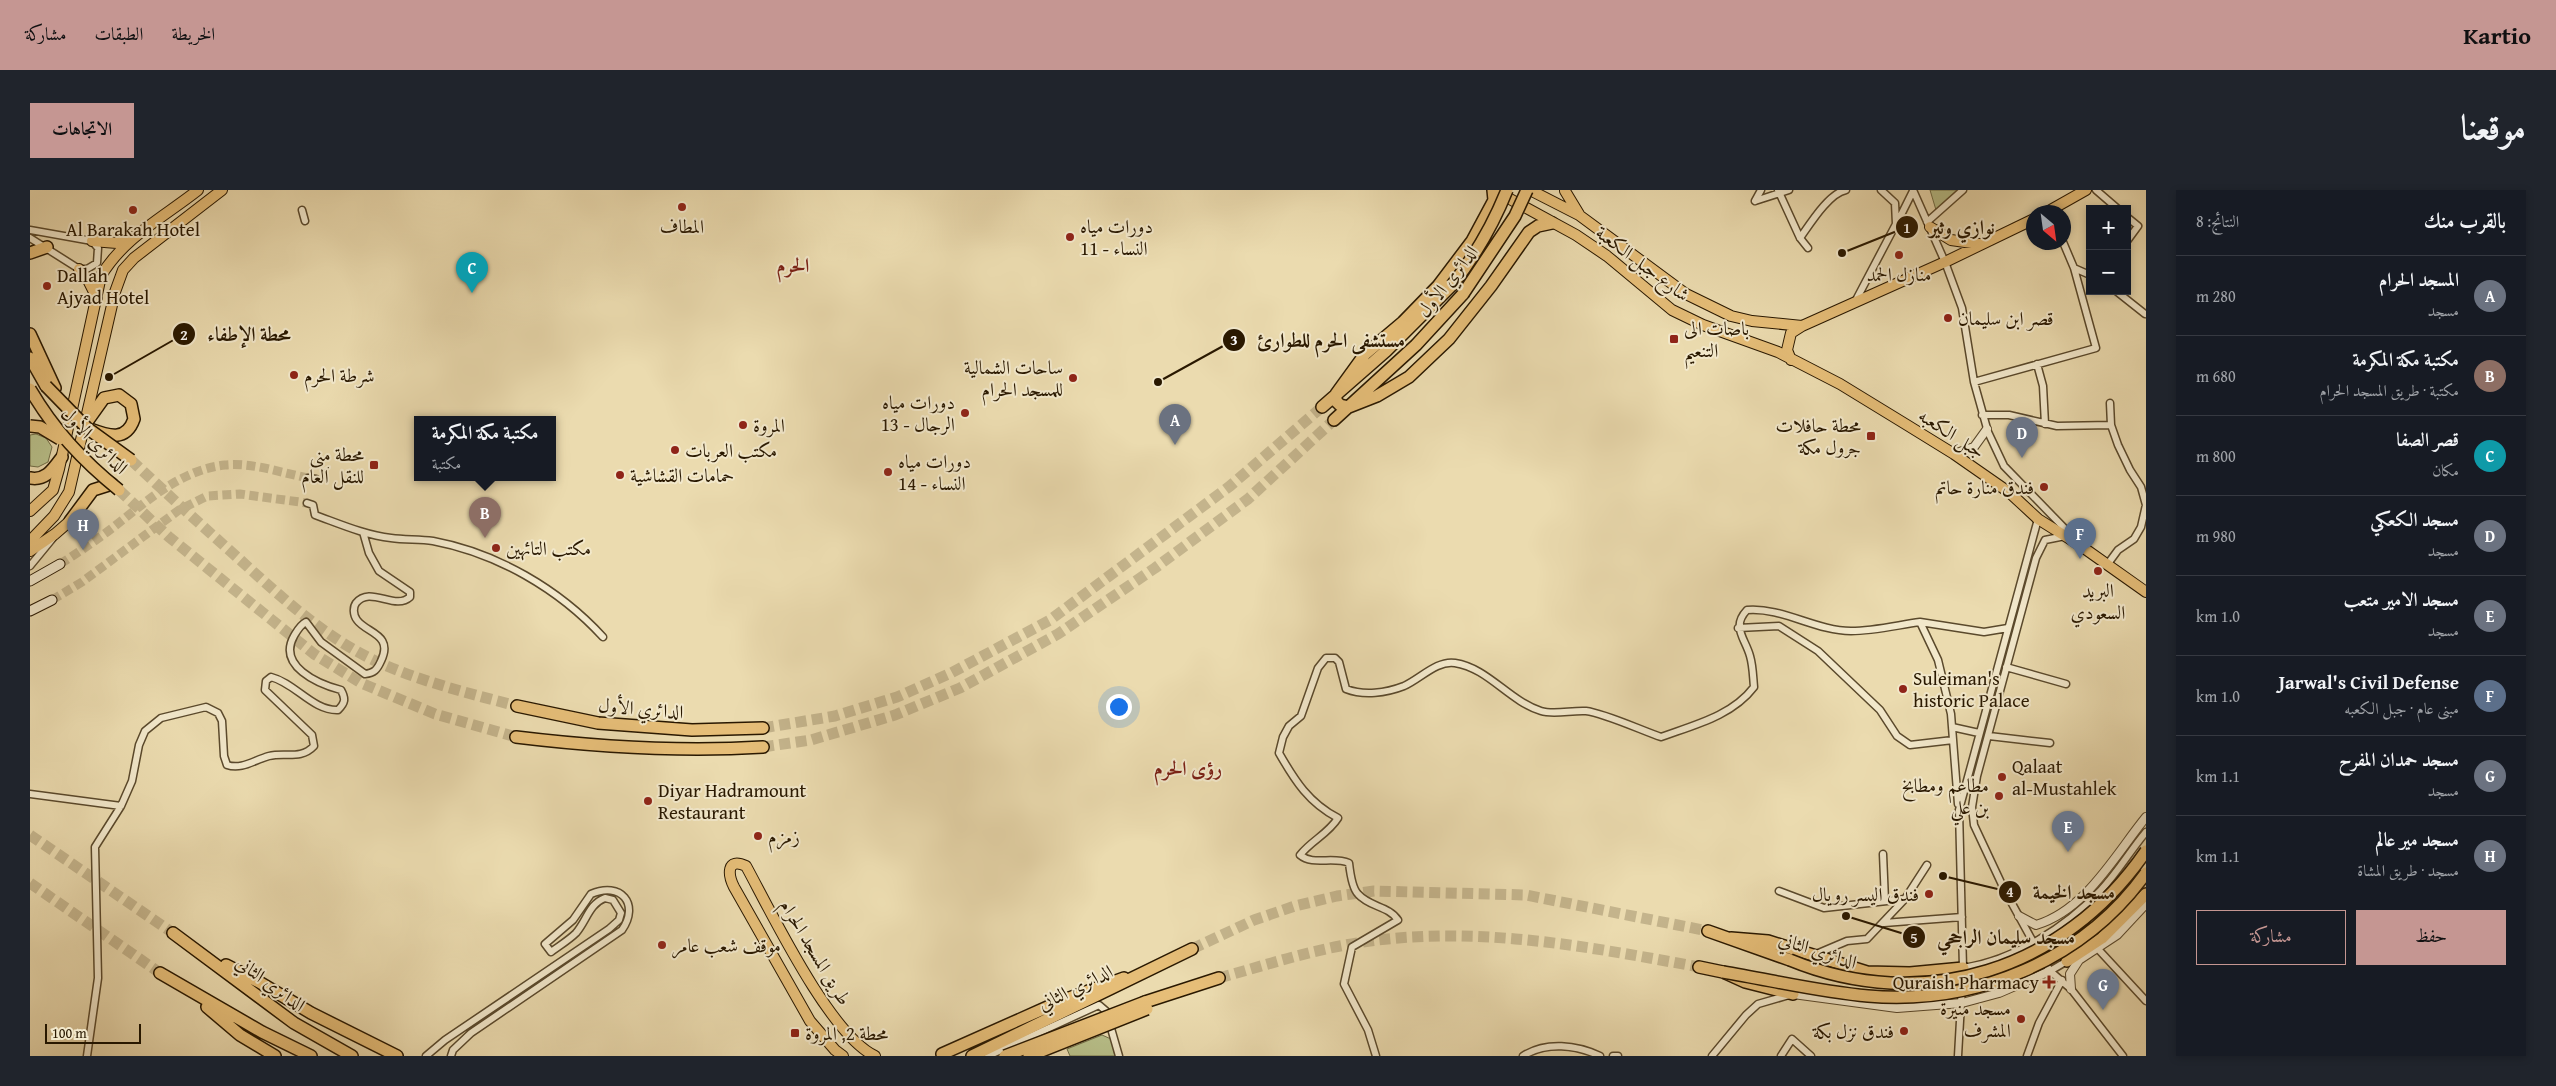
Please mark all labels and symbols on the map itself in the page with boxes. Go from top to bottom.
marker: المطاف [676,201,688,213]
marker: Al Barakah Hotel [127,204,139,216]
north arrow [2026,205,2071,250]
callout: نوازي وثير [1894,210,2005,245]
place label: المطاف [660,212,704,240]
place label: دورات مياه النساء - 11 [1080,212,1153,262]
text: نوازي وثير [1927,212,1995,244]
place label: Al Barakah Hotel [66,215,200,243]
text: 1 [1903,217,1911,238]
street label: شارع جبل الكعبة [1589,218,1696,309]
marker: دورات مياه النساء - 11 [1064,231,1076,243]
street label: الدائري الأول [1410,239,1486,325]
marker: منازل الحمد [1893,249,1905,261]
district label: الحرم [777,250,809,283]
pin: C [456,252,488,293]
place label: منازل الحمد [1867,260,1931,288]
place label: Dallah Ajyad Hotel [57,261,149,311]
marker: Dallah Ajyad Hotel [41,280,53,292]
place label: قصر ابن سليمان [1958,304,2054,332]
marker: قصر ابن سليمان [1942,312,1954,324]
place label: باصات الى التنعيم [1684,314,1749,370]
callout: محطة الإطفاء [172,317,300,352]
text: محطة الإطفاء [207,319,292,349]
callout: مستشفى الحرم للطوارئ [1222,323,1415,358]
text: 2 [180,324,188,345]
text: مستشفى الحرم للطوارئ [1257,325,1405,358]
text: 3 [1230,329,1238,350]
marker: باصات الى التنعيم [1668,333,1680,345]
place label: ساحات الشمالية للمسجد الحرام [964,353,1063,406]
place label: شرطة الحرم [304,361,374,392]
marker: شرطة الحرم [288,369,300,381]
marker: ساحات الشمالية للمسجد الحرام [1067,372,1079,384]
place label: دورات مياه الرجال - 13 [881,388,955,438]
street label: الدائري الأول [53,400,135,482]
street label: جبل الكعبه [1913,401,1991,465]
pin: A [1159,404,1191,445]
marker: دورات مياه الرجال - 13 [959,407,971,419]
place label: المروة [753,411,785,439]
place label: محطة حافلات جرول مكة [1775,411,1862,461]
pin: D [2006,417,2038,458]
marker: المروة [737,419,749,431]
marker: محطة حافلات جرول مكة [1865,430,1877,442]
place label: مكتب العربات [685,436,777,464]
place label: محطة مِنى للنقل العام [301,440,364,493]
marker: مكتب العربات [669,444,681,456]
place label: دورات مياه النساء - 14 [898,447,971,497]
marker: محطة مِنى للنقل العام [368,459,380,471]
place label: حمامات القشاشية [630,461,734,489]
marker: دورات مياه النساء - 14 [882,466,894,478]
marker: حمامات القشاشية [614,469,626,481]
place label: فندق منارة حاتم [1935,473,2034,504]
marker: فندق منارة حاتم [2038,481,2050,493]
pin: B [469,497,501,538]
pin: H [67,509,99,550]
pin: F [2064,518,2096,559]
place label: مكتب التائهين [506,534,591,562]
marker: مكتب التائهين [490,542,502,554]
marker: البريد السعودي [2092,565,2104,577]
place label: البريد السعودي [2071,576,2125,628]
place label: Suleiman's historic Palace [1913,664,2030,714]
marker: Suleiman's historic Palace [1897,683,1909,695]
street label: الدائري الأول [597,690,685,728]
your location [1106,694,1132,720]
place label: Qalaat al-Mustahlek [2012,752,2117,802]
district label: رؤى الحرم [1154,753,1222,786]
place label: مطاعم ومطابخ بن علي [1902,771,1989,826]
marker: Qalaat al-Mustahlek [1996,771,2008,783]
place label: Diyar Hadramount Restaurant [658,776,807,826]
marker: مطاعم ومطابخ بن علي [1993,790,2005,802]
marker: Diyar Hadramount Restaurant [642,795,654,807]
pin: E [2052,811,2084,852]
place label: زمزم [768,822,800,853]
marker: زمزم [752,830,764,842]
callout: مسجد الخيمة [1998,875,2125,910]
text: مسجد الخيمة [2033,877,2115,906]
place label: فندق اليسر رويال [1812,880,1919,908]
text: 4 [2006,881,2014,902]
marker: فندق اليسر رويال [1923,888,1935,900]
street label: طريق المسجد الحرام [771,894,859,1012]
callout: مسجد سليمان الراجحي [1902,920,2085,955]
text: مسجد سليمان الراجحي [1937,922,2075,956]
street label: الدائري الثاني [1775,924,1861,978]
text: 5 [1910,927,1918,948]
place label: موقف شعب عامر [672,931,781,959]
marker: موقف شعب عامر [656,939,668,951]
street label: الدائري الثاني [229,948,312,1020]
street label: الدائري الثاني [1033,957,1118,1019]
place label: Quraish Pharmacy [1893,968,2040,996]
pin: G [2087,969,2119,1010]
marker: Quraish Pharmacy [2043,976,2055,988]
place label: مسجد منيرة المشرف [1940,994,2011,1044]
marker: مسجد منيرة المشرف [2015,1013,2027,1025]
place label: فندق نزل بكة [1812,1017,1894,1045]
place label: محطة 2, المروة [805,1019,889,1047]
scale bar [45,1021,141,1044]
marker: فندق نزل بكة [1898,1025,1910,1037]
marker: محطة 2, المروة [789,1027,801,1039]

